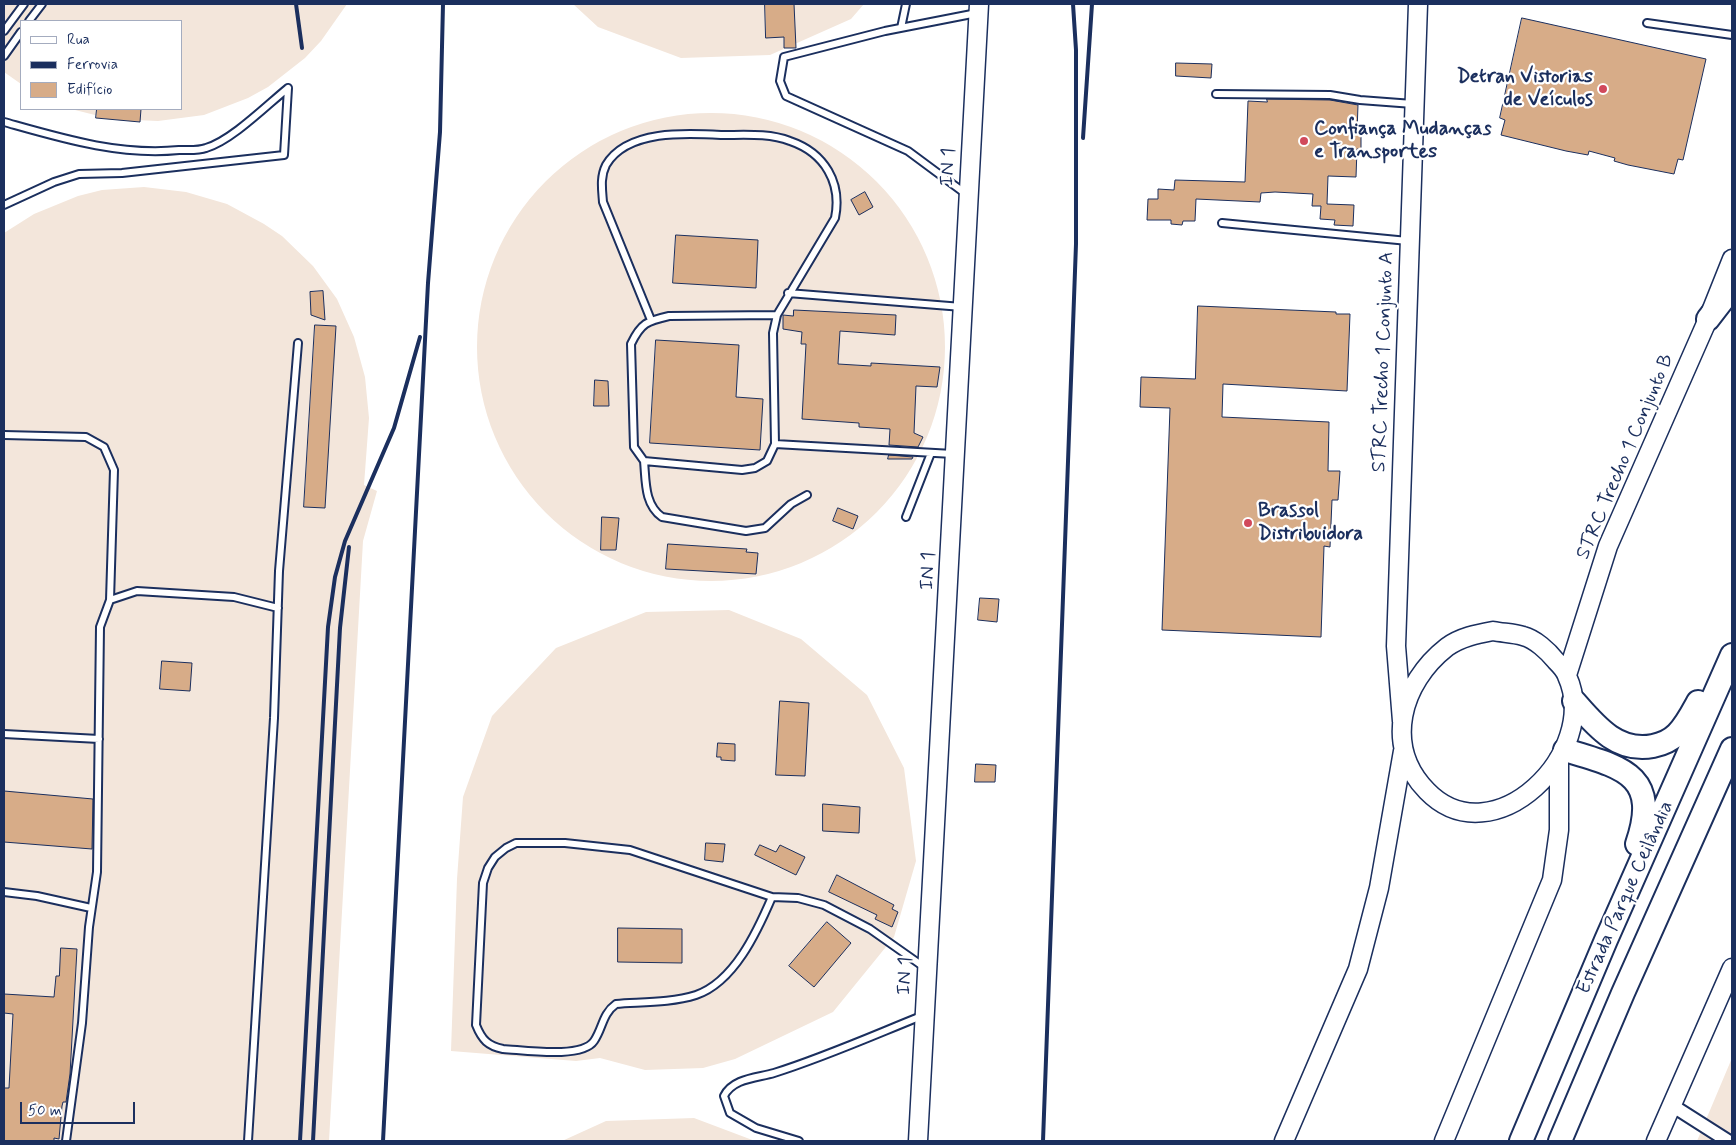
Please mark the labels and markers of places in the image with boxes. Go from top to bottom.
place label: Detran Vistorias de Veículos [1457,66,1593,113]
marker: Detran Vistorias de Veículos [1597,83,1609,95]
place label: Confiança Mudanças e Transportes [1314,118,1491,165]
marker: Confiança Mudanças e Transportes [1298,135,1310,147]
place label: Brassol Distribuidora [1258,500,1363,547]
marker: Brassol Distribuidora [1242,517,1254,529]

